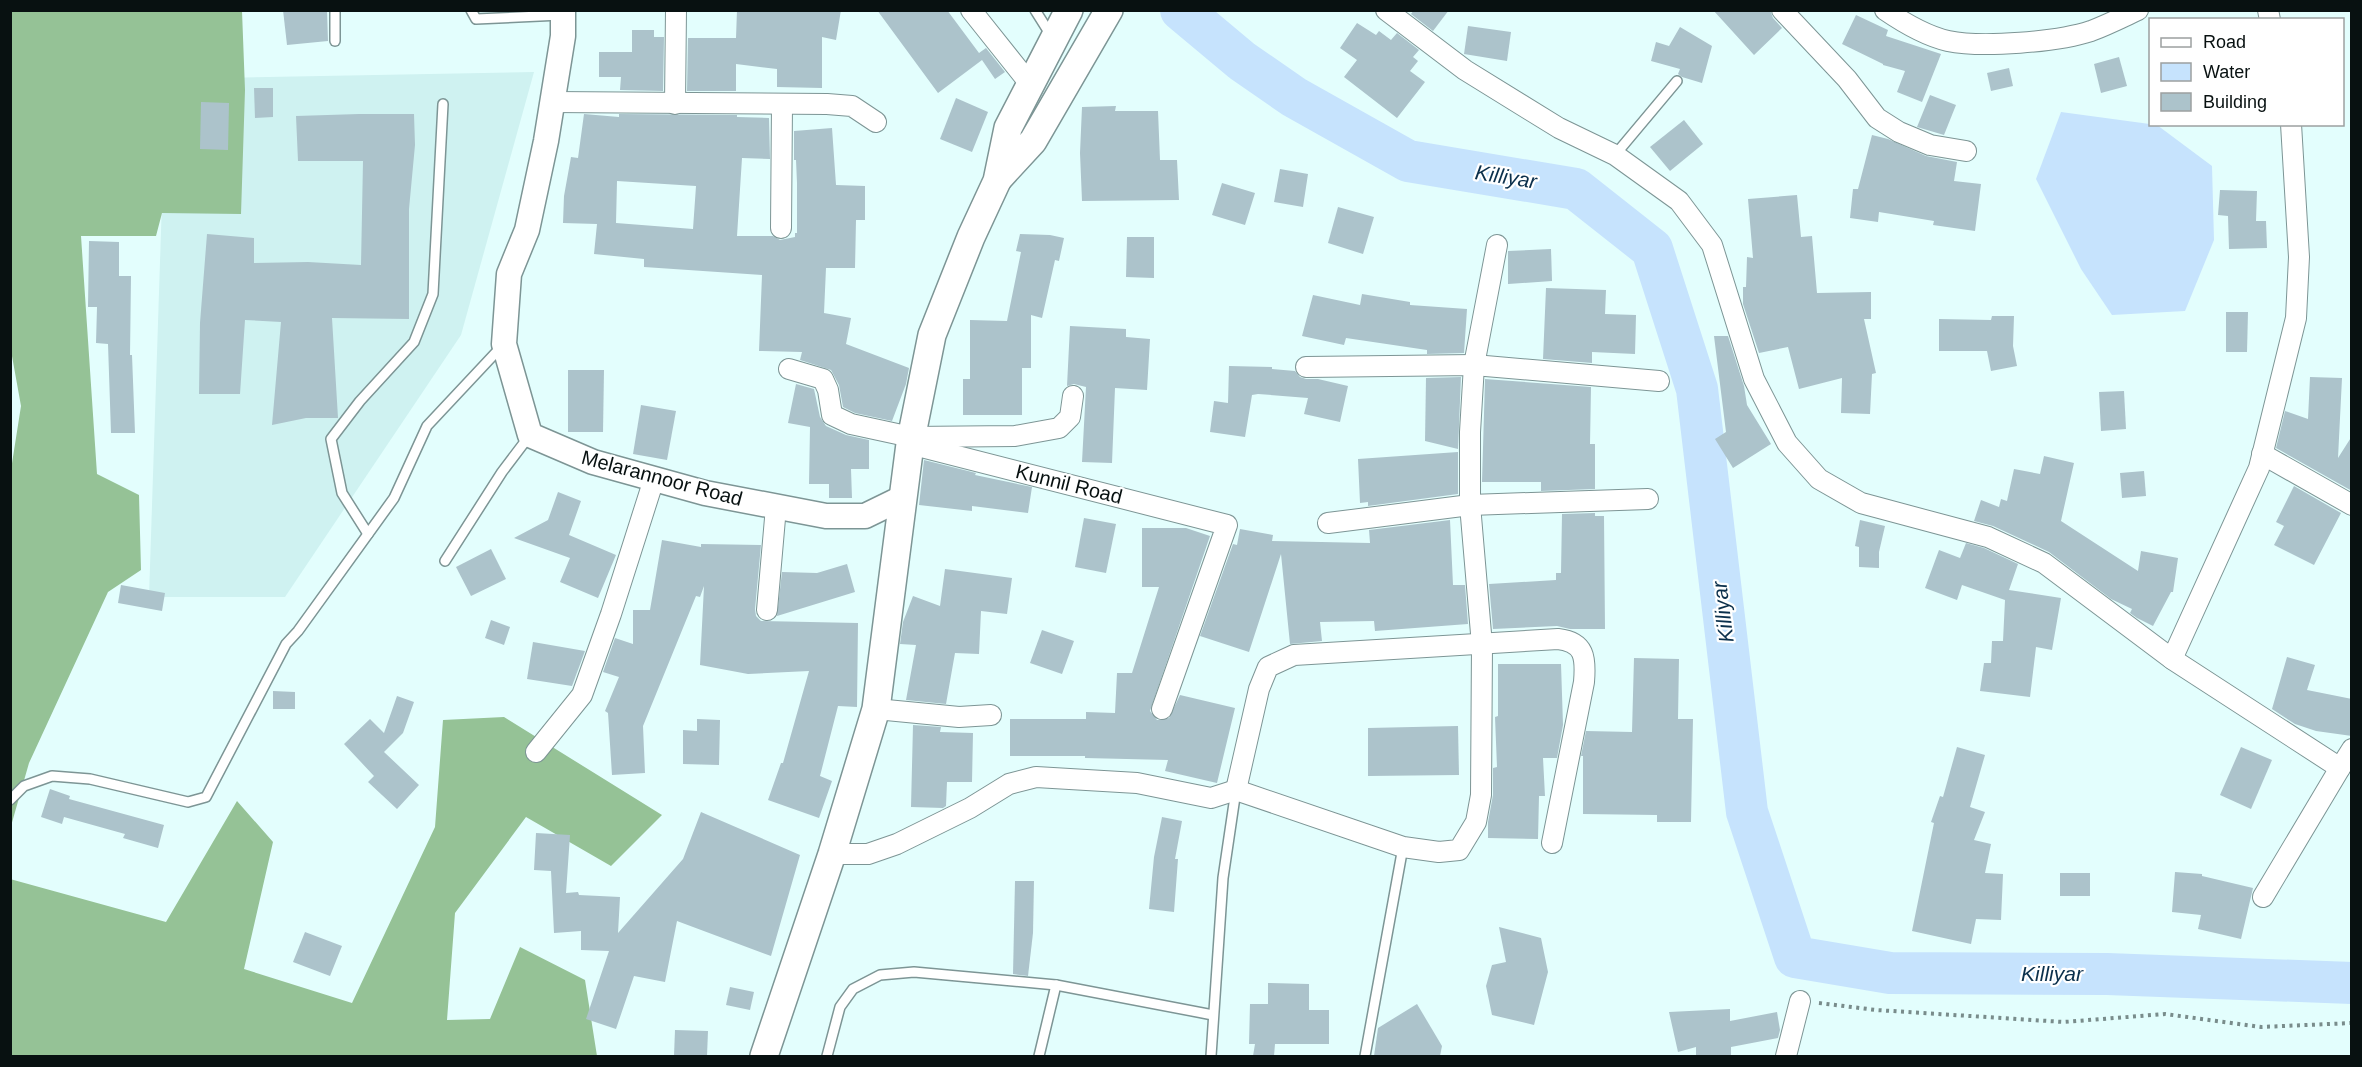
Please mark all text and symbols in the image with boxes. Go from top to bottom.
legend [2149,18,2344,126]
text: Road [2203,32,2246,52]
text: Water [2203,62,2250,82]
text: Building [2203,92,2267,112]
water label: Killiyar [1474,160,1539,193]
street label: Melarannoor Road [579,446,745,510]
street label: Kunnil Road [1013,460,1125,508]
water label: Killiyar [1707,579,1738,644]
water label: Killiyar [2021,962,2084,985]

